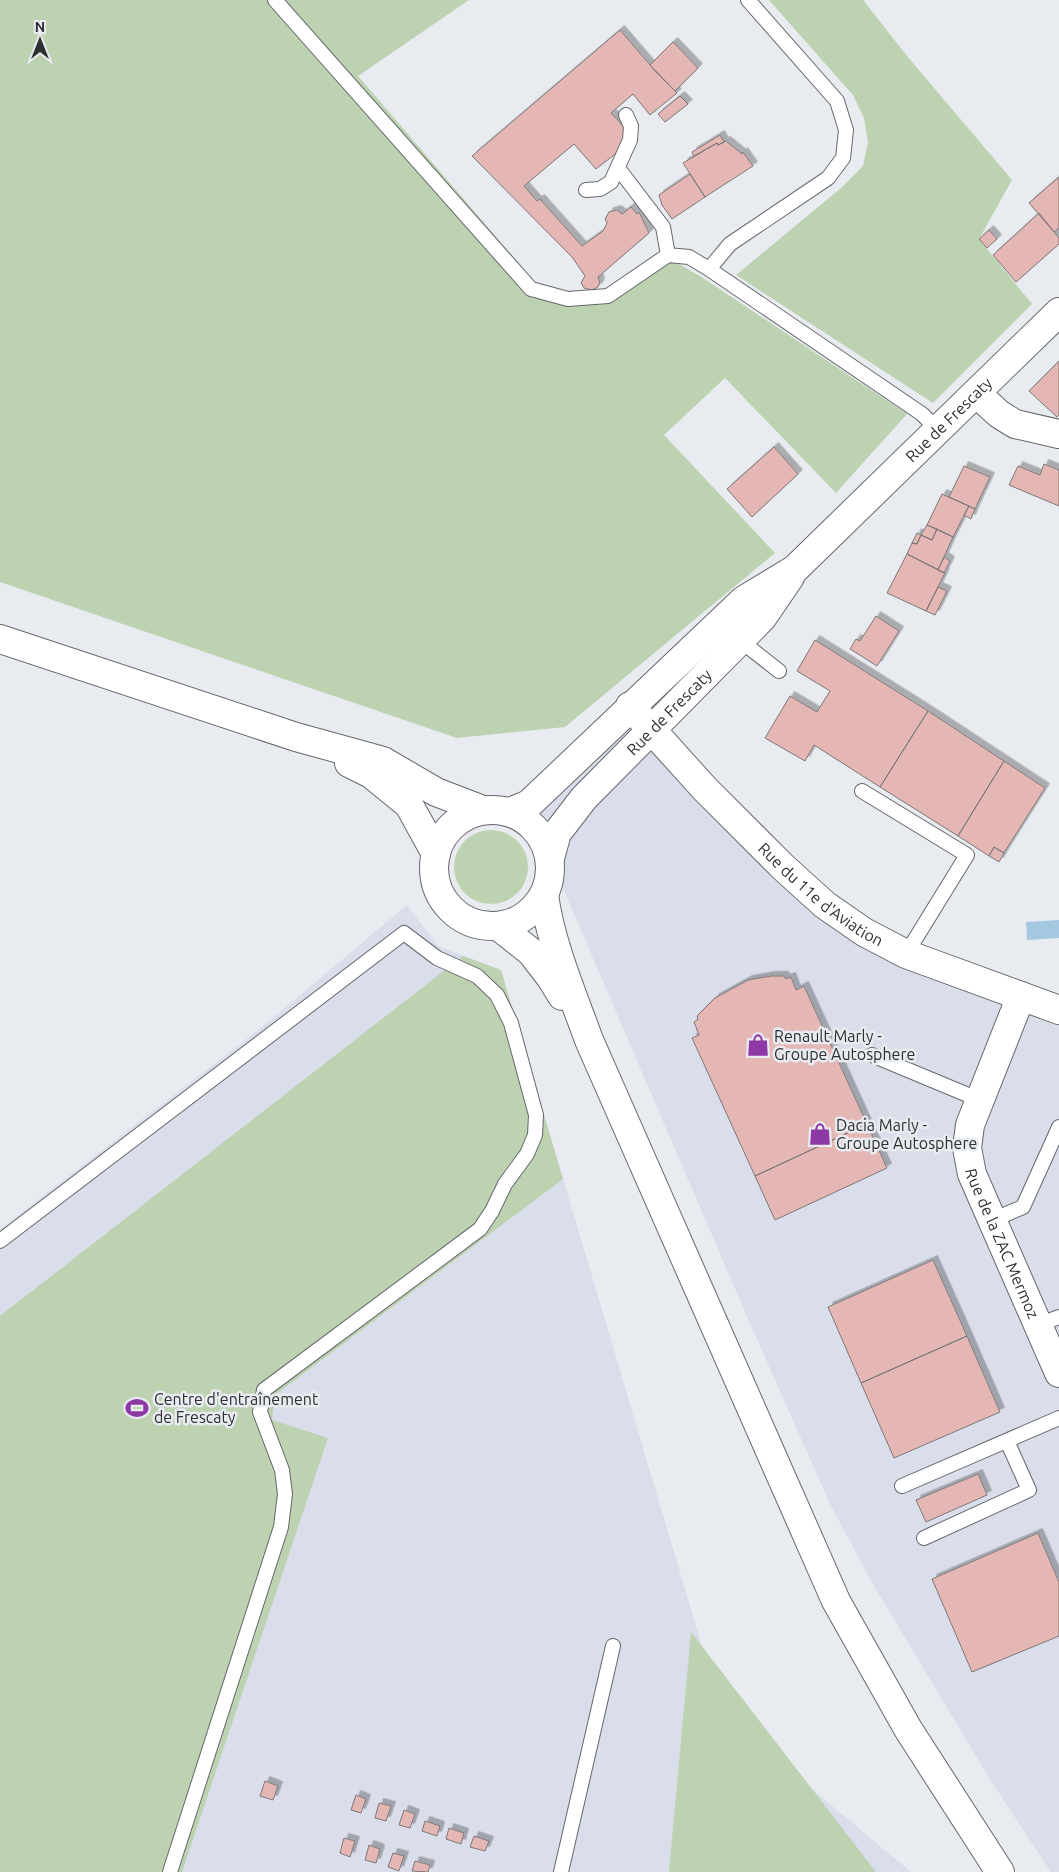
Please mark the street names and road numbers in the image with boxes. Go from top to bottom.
street label: Rue de Frescaty [902,373,996,465]
street label: Rue de Frescaty [623,665,715,759]
street label: Rue du 11e d'Aviation [755,839,886,949]
street label: Rue de la ZAC Mermoz [962,1167,1043,1321]

